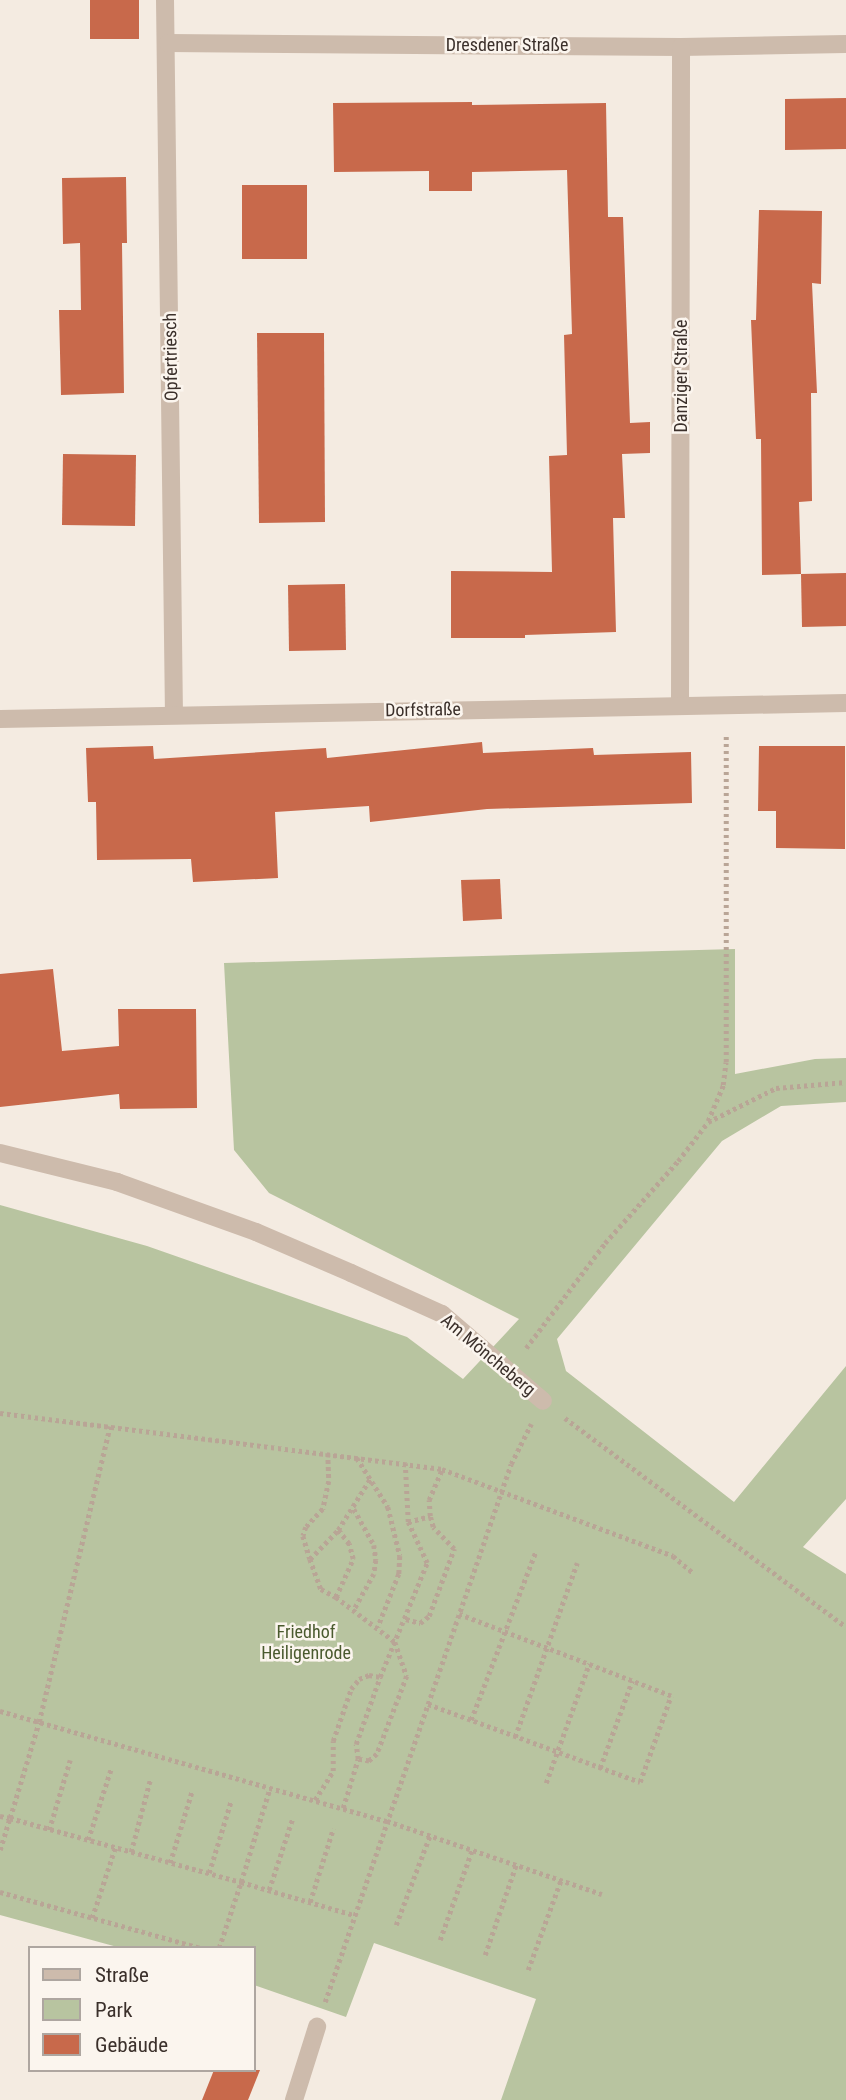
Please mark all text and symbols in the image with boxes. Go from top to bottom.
street label: Dresdener Straße [446,34,568,56]
street label: Opfertriesch [159,313,183,401]
street label: Danziger Straße [670,320,692,432]
street label: Dorfstraße [385,699,461,721]
street label: Am Möncheberg [436,1309,540,1401]
park label: Friedhof Heiligenrode [261,1622,351,1664]
legend [28,1946,256,2072]
text: Straße [95,1963,149,1987]
text: Park [95,1998,132,2022]
text: Gebäude [95,2033,168,2057]

